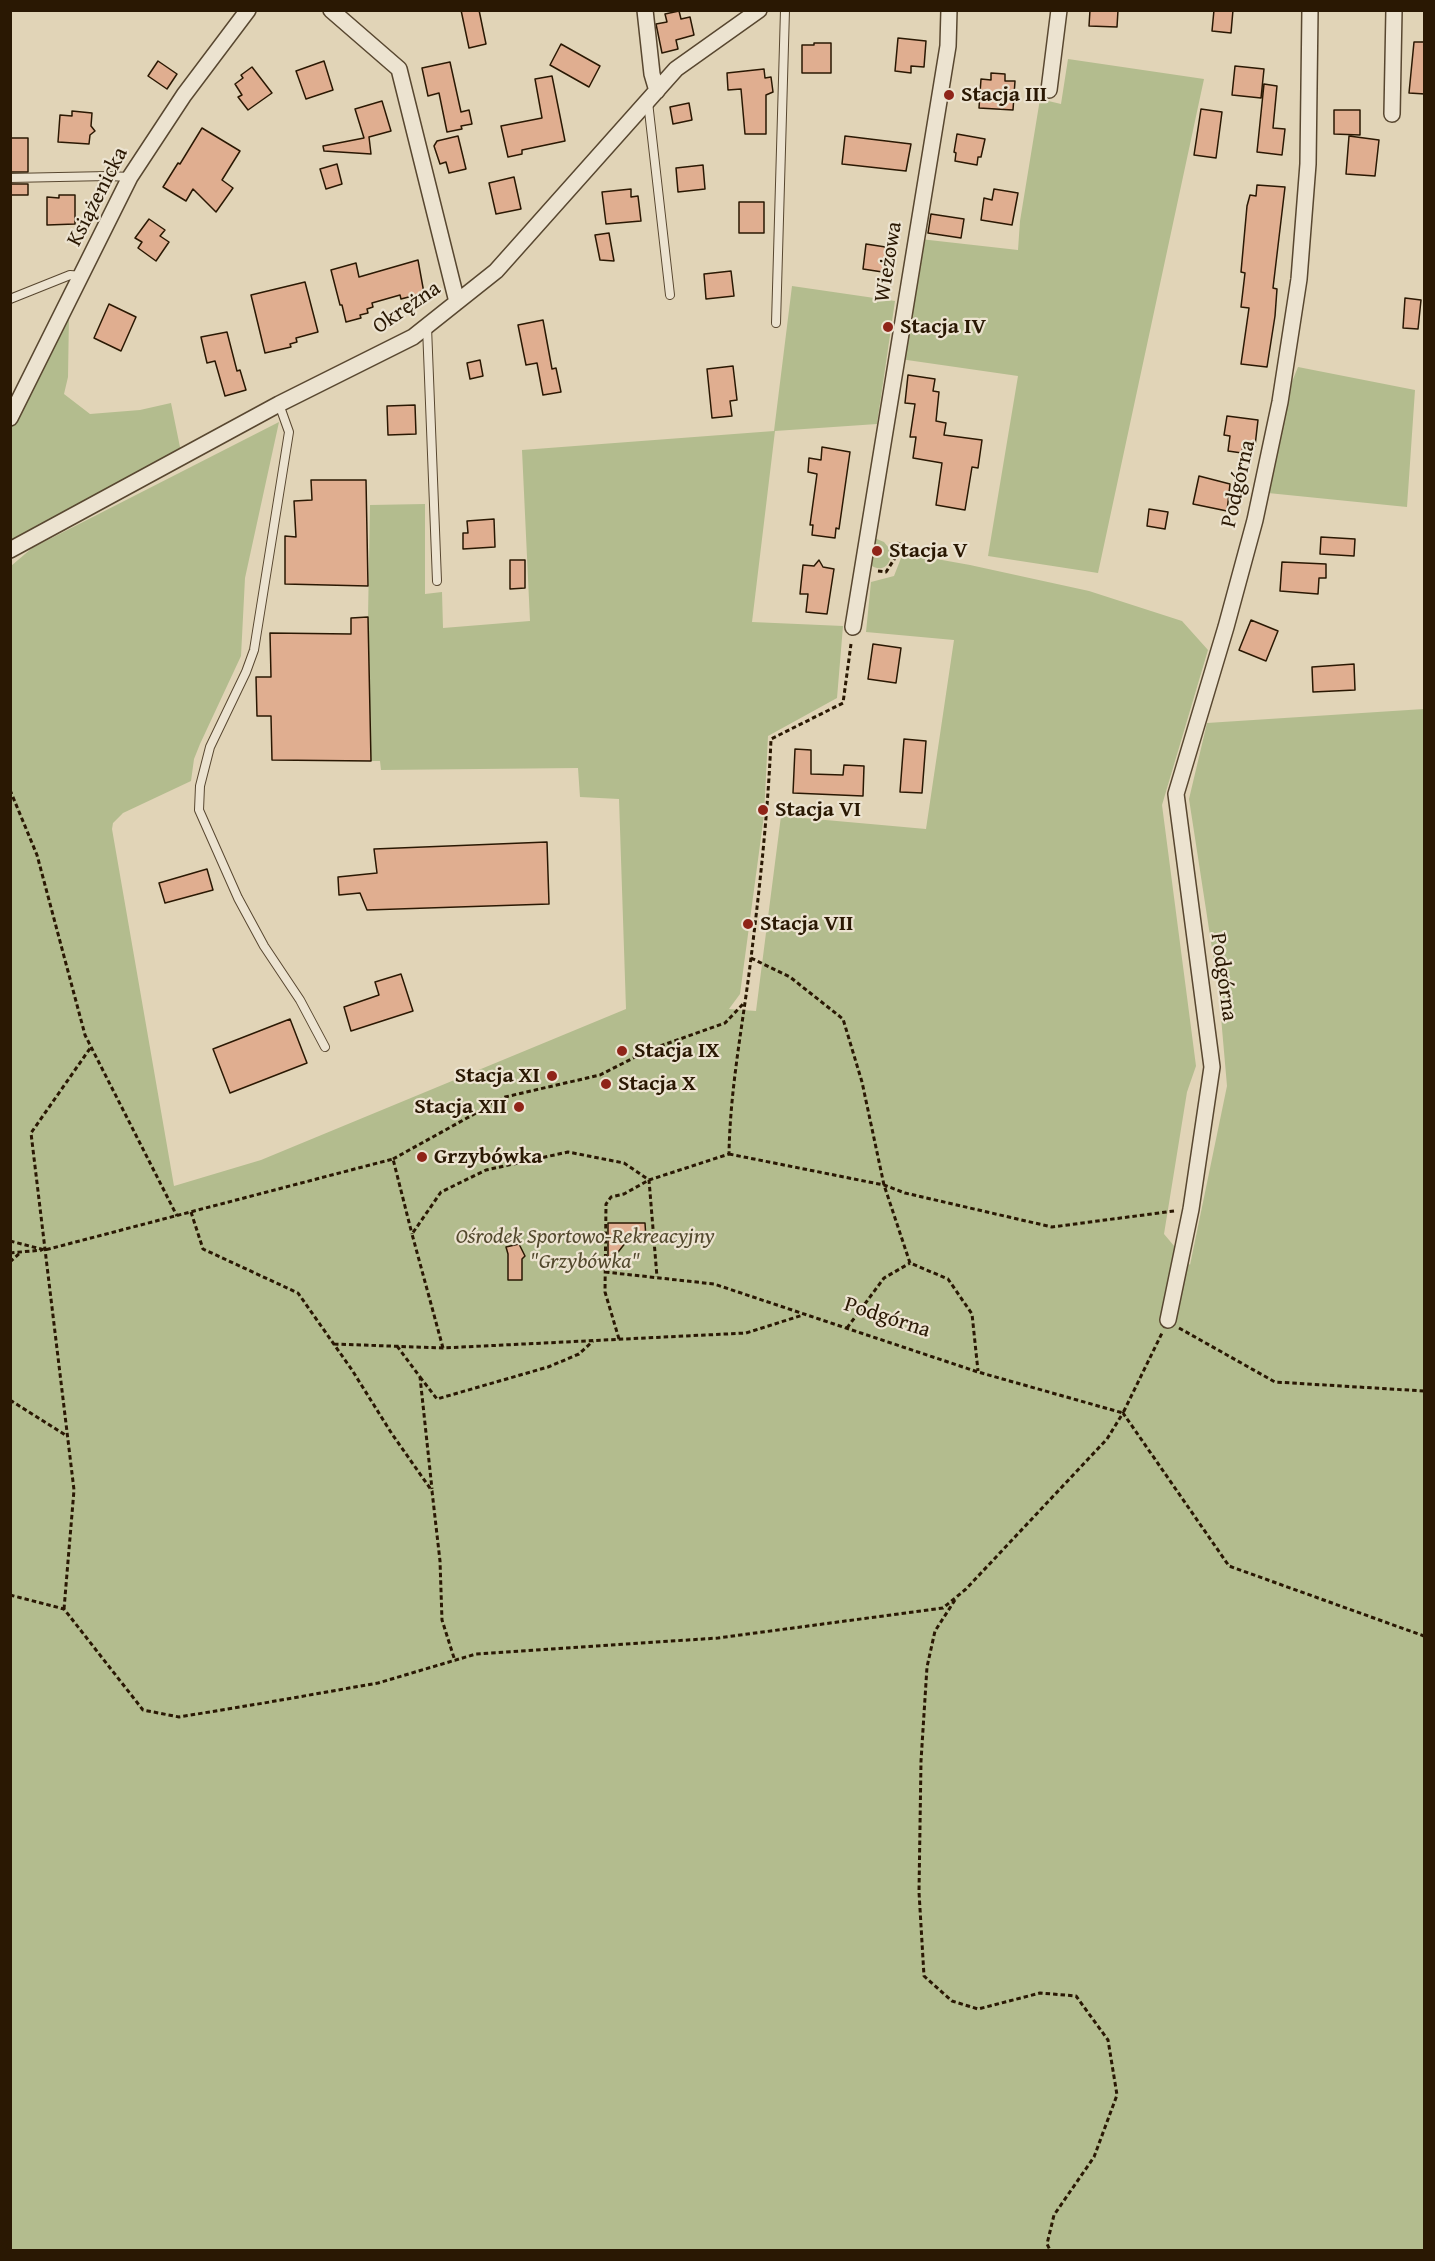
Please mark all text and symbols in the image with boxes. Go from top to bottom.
place label: Stacja III [961,82,1047,108]
marker: Stacja III [942,88,956,102]
street label: Książenicka [62,143,134,251]
street label: Wieżowa [870,220,908,304]
street label: Okrężna [368,276,446,340]
place label: Stacja IV [900,314,986,340]
marker: Stacja IV [881,320,895,334]
street label: Podgórna [1216,438,1262,530]
place label: Stacja V [889,538,968,564]
marker: Stacja V [870,544,884,558]
place label: Stacja VI [775,797,861,823]
marker: Stacja VI [756,803,770,817]
place label: Stacja VII [760,911,854,937]
marker: Stacja VII [741,917,755,931]
street label: Podgórna [1204,931,1242,1023]
place label: Stacja IX [634,1038,719,1064]
marker: Stacja IX [615,1044,629,1058]
place label: Stacja XI [455,1063,540,1089]
marker: Stacja XI [545,1069,559,1083]
place label: Stacja X [618,1071,696,1097]
marker: Stacja X [599,1077,613,1091]
place label: Stacja XII [414,1094,507,1120]
marker: Stacja XII [512,1100,526,1114]
place label: Grzybówka [434,1144,543,1170]
marker: Grzybówka [415,1150,429,1164]
park label: Ośrodek Sportowo-Rekreacyjny "Grzybówka" [455,1224,715,1276]
street label: Podgórna [841,1292,933,1344]

